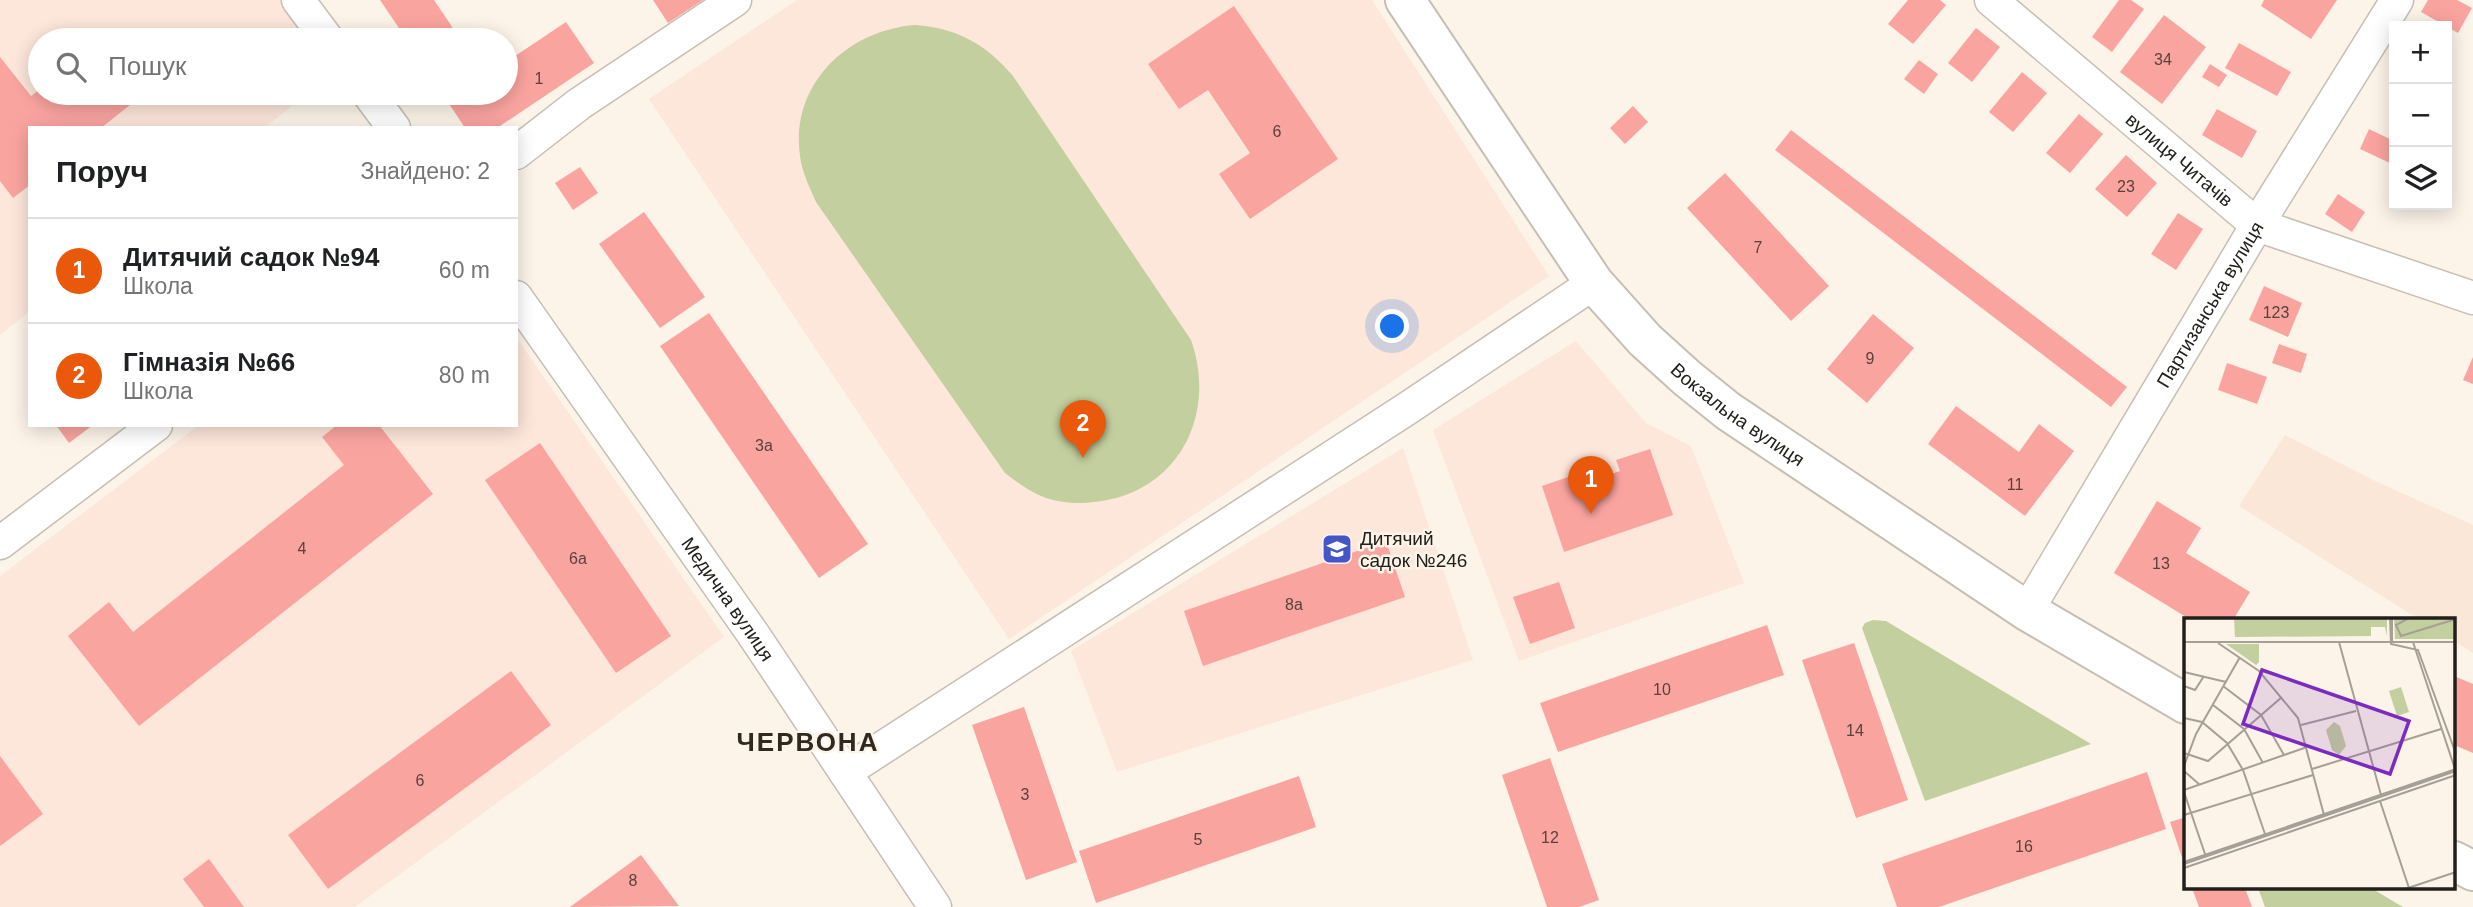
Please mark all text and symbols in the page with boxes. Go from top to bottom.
map controls [2389,21,2452,210]
button: + [2389,21,2452,84]
search box [28,28,518,105]
icon: search [52,48,90,86]
text: Пошук [108,51,186,81]
house number: 34 [2154,51,2172,68]
house number: 1 [535,70,544,87]
button: − [2389,84,2452,147]
street label: вулиця Читачів [2122,109,2237,211]
house number: 6 [1273,123,1282,140]
button: layers [2389,147,2452,210]
text: Поруч [56,155,148,188]
text: Знайдено: 2 [360,158,490,184]
house number: 23 [2117,178,2135,195]
street label: Партизанська вулиця [2153,218,2268,391]
house number: 7 [1754,239,1763,256]
text: Дитячий садок №94 [123,242,379,272]
text: 1 [73,257,85,283]
text: 60 m [439,257,490,283]
text: Школа [123,273,193,299]
house number: 123 [2263,304,2289,321]
your location [1375,309,1409,343]
text: Гімназія №66 [123,347,295,377]
house number: 9 [1866,350,1875,367]
street label: Вокзальна вулиця [1667,359,1808,470]
text: 2 [73,362,85,388]
text: 80 m [439,362,490,388]
text: Школа [123,378,193,404]
pin: 2 [1060,400,1106,458]
house number: 3а [755,437,773,454]
pin: 1 [1568,456,1614,514]
house number: 11 [2007,476,2023,493]
place label: Дитячий садок №246 [1360,528,1467,571]
school or university icon: Дитячий садок №246 [1320,532,1354,566]
street label: Медична вулиця [677,533,778,665]
house number: 4 [298,540,307,557]
house number: 6а [569,550,587,567]
house number: 13 [2152,555,2170,572]
house number: 8а [1285,596,1303,613]
inset map [2184,618,2456,890]
house number: 10 [1653,681,1671,698]
house number: 14 [1846,722,1864,739]
district label: ЧЕРВОНА [737,727,879,757]
house number: 6 [416,772,425,789]
house number: 3 [1021,786,1030,803]
house number: 12 [1541,829,1559,846]
house number: 5 [1194,831,1203,848]
house number: 16 [2015,838,2033,855]
house number: 8 [629,872,638,889]

